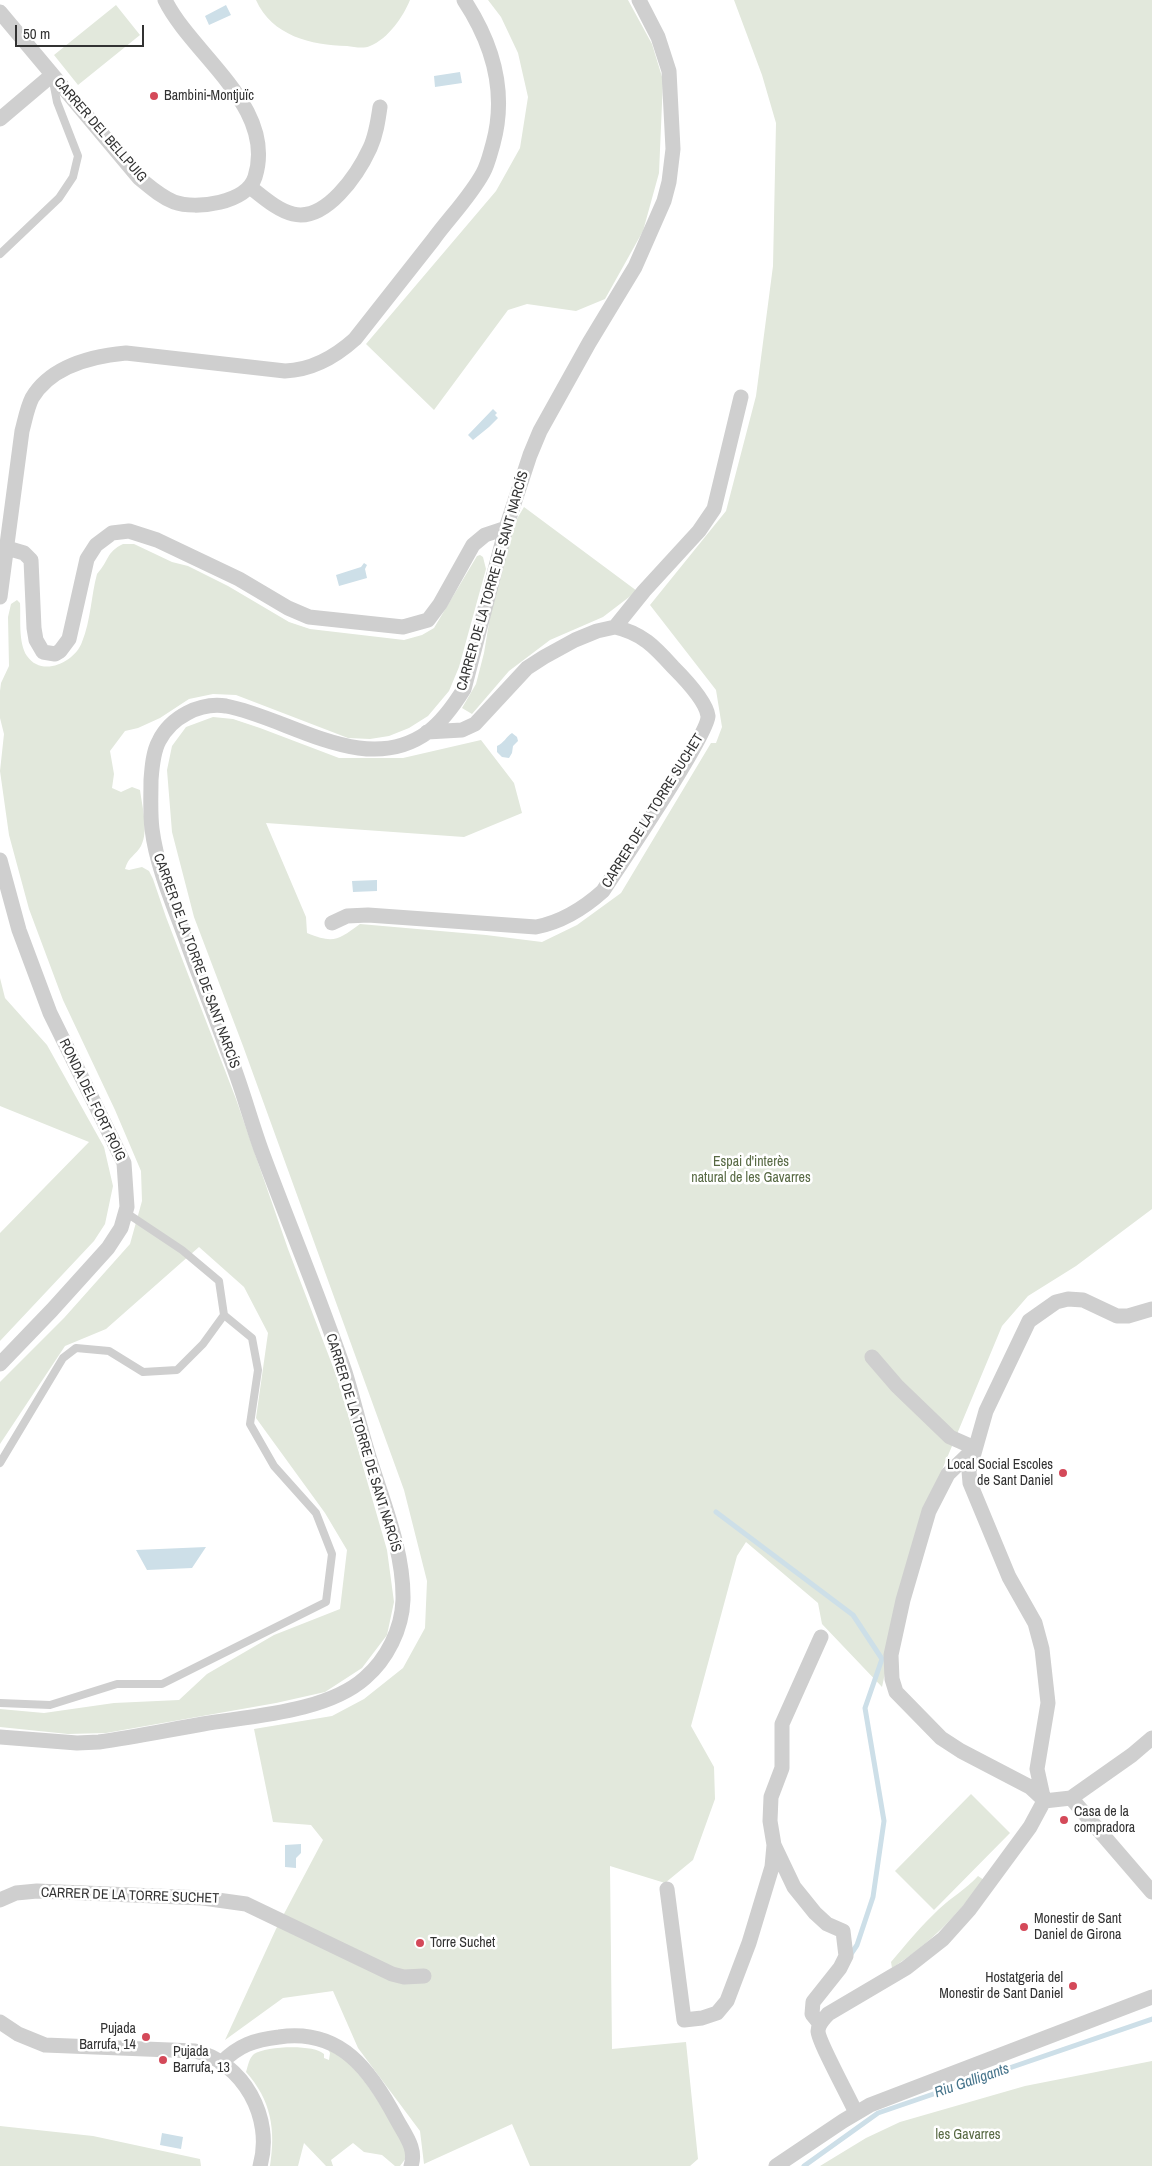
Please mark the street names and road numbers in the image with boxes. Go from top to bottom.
street label: CARRER DEL BELLPUIG [50,74,150,186]
street label: CARRER DE LA TORRE DE SANT NARCÍS [454,469,532,693]
street label: CARRER DE LA TORRE SUCHET [599,731,707,891]
street label: CARRER DE LA TORRE DE SANT NARCÍS [149,851,243,1071]
street label: RONDA DEL FORT ROIG [55,1036,129,1164]
street label: CARRER DE LA TORRE DE SANT NARCÍS [322,1332,404,1554]
street label: CARRER DE LA TORRE SUCHET [41,1884,219,1908]

